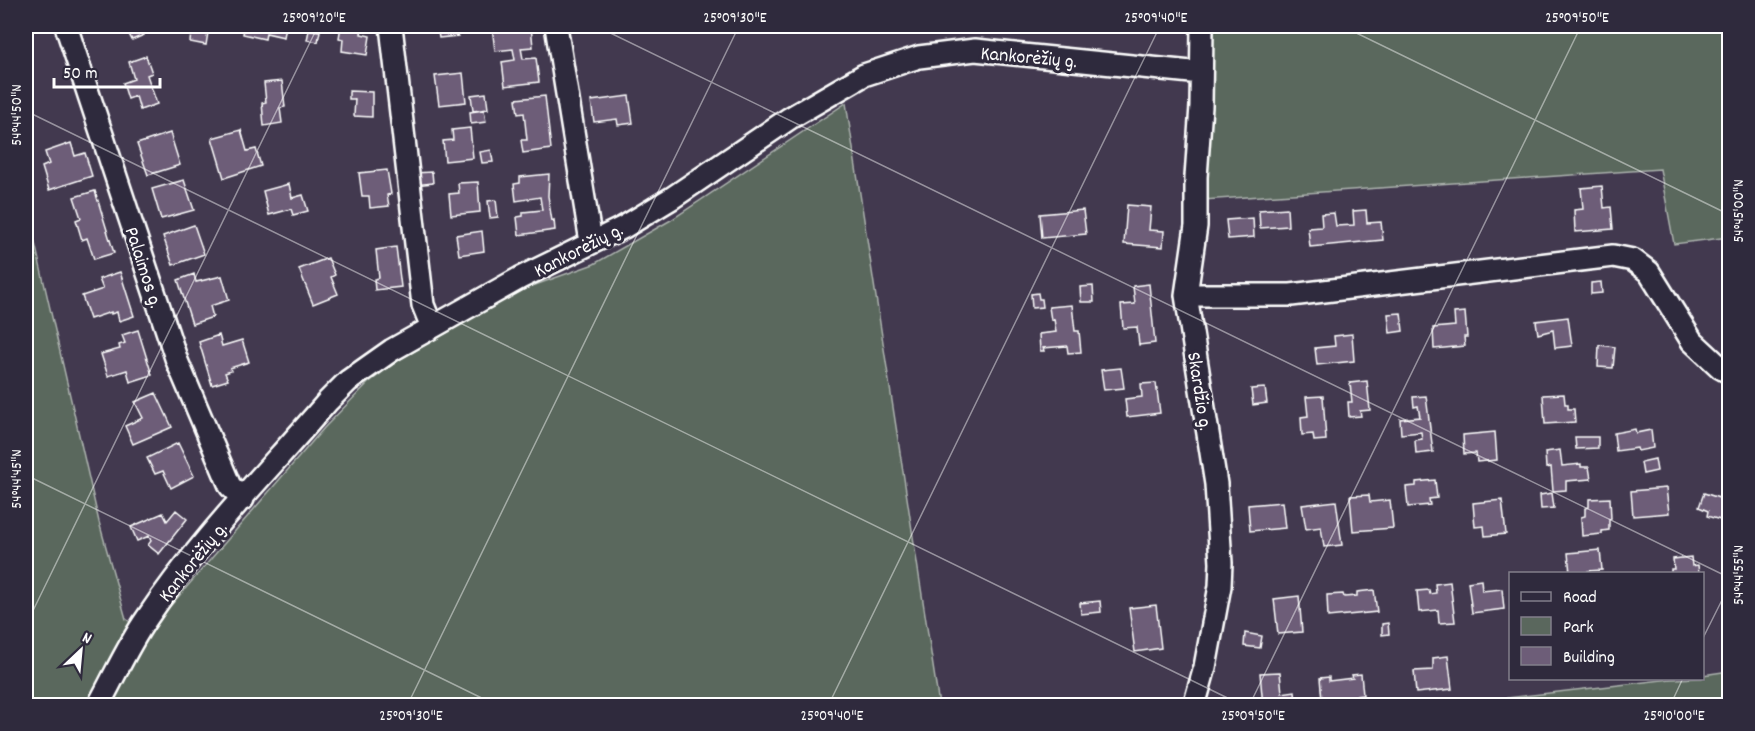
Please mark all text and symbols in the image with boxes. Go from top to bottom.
text: 25°09'20"E [282,8,346,30]
text: 25°09'30"E [703,8,767,30]
text: 25°09'40"E [1125,8,1188,30]
text: 25°09'50"E [1545,8,1609,30]
street label: Kankorėžių g. [979,41,1078,77]
scale bar [54,51,160,89]
text: 50 m [63,62,98,87]
text: 54°44'50"N [7,84,29,146]
text: 54°45'00"N [1729,179,1751,243]
street label: Kankorėžių g. [530,217,629,286]
street label: Palaimos g. [116,224,168,312]
street label: Skardžio g. [1178,350,1218,433]
text: 54°44'45"N [7,449,29,509]
street label: Kankorėžių g. [153,516,236,609]
text: 54°44'55"N [1729,545,1751,605]
legend [1509,572,1704,680]
text: Road [1563,586,1597,611]
text: Park [1563,616,1594,641]
north arrow [51,620,111,680]
text: N [78,627,95,651]
text: Building [1563,646,1615,671]
text: 25°09'30"E [379,706,443,728]
text: 25°09'40"E [801,706,864,728]
text: 25°09'50"E [1221,706,1285,728]
text: 25°10'00"E [1643,706,1705,728]

